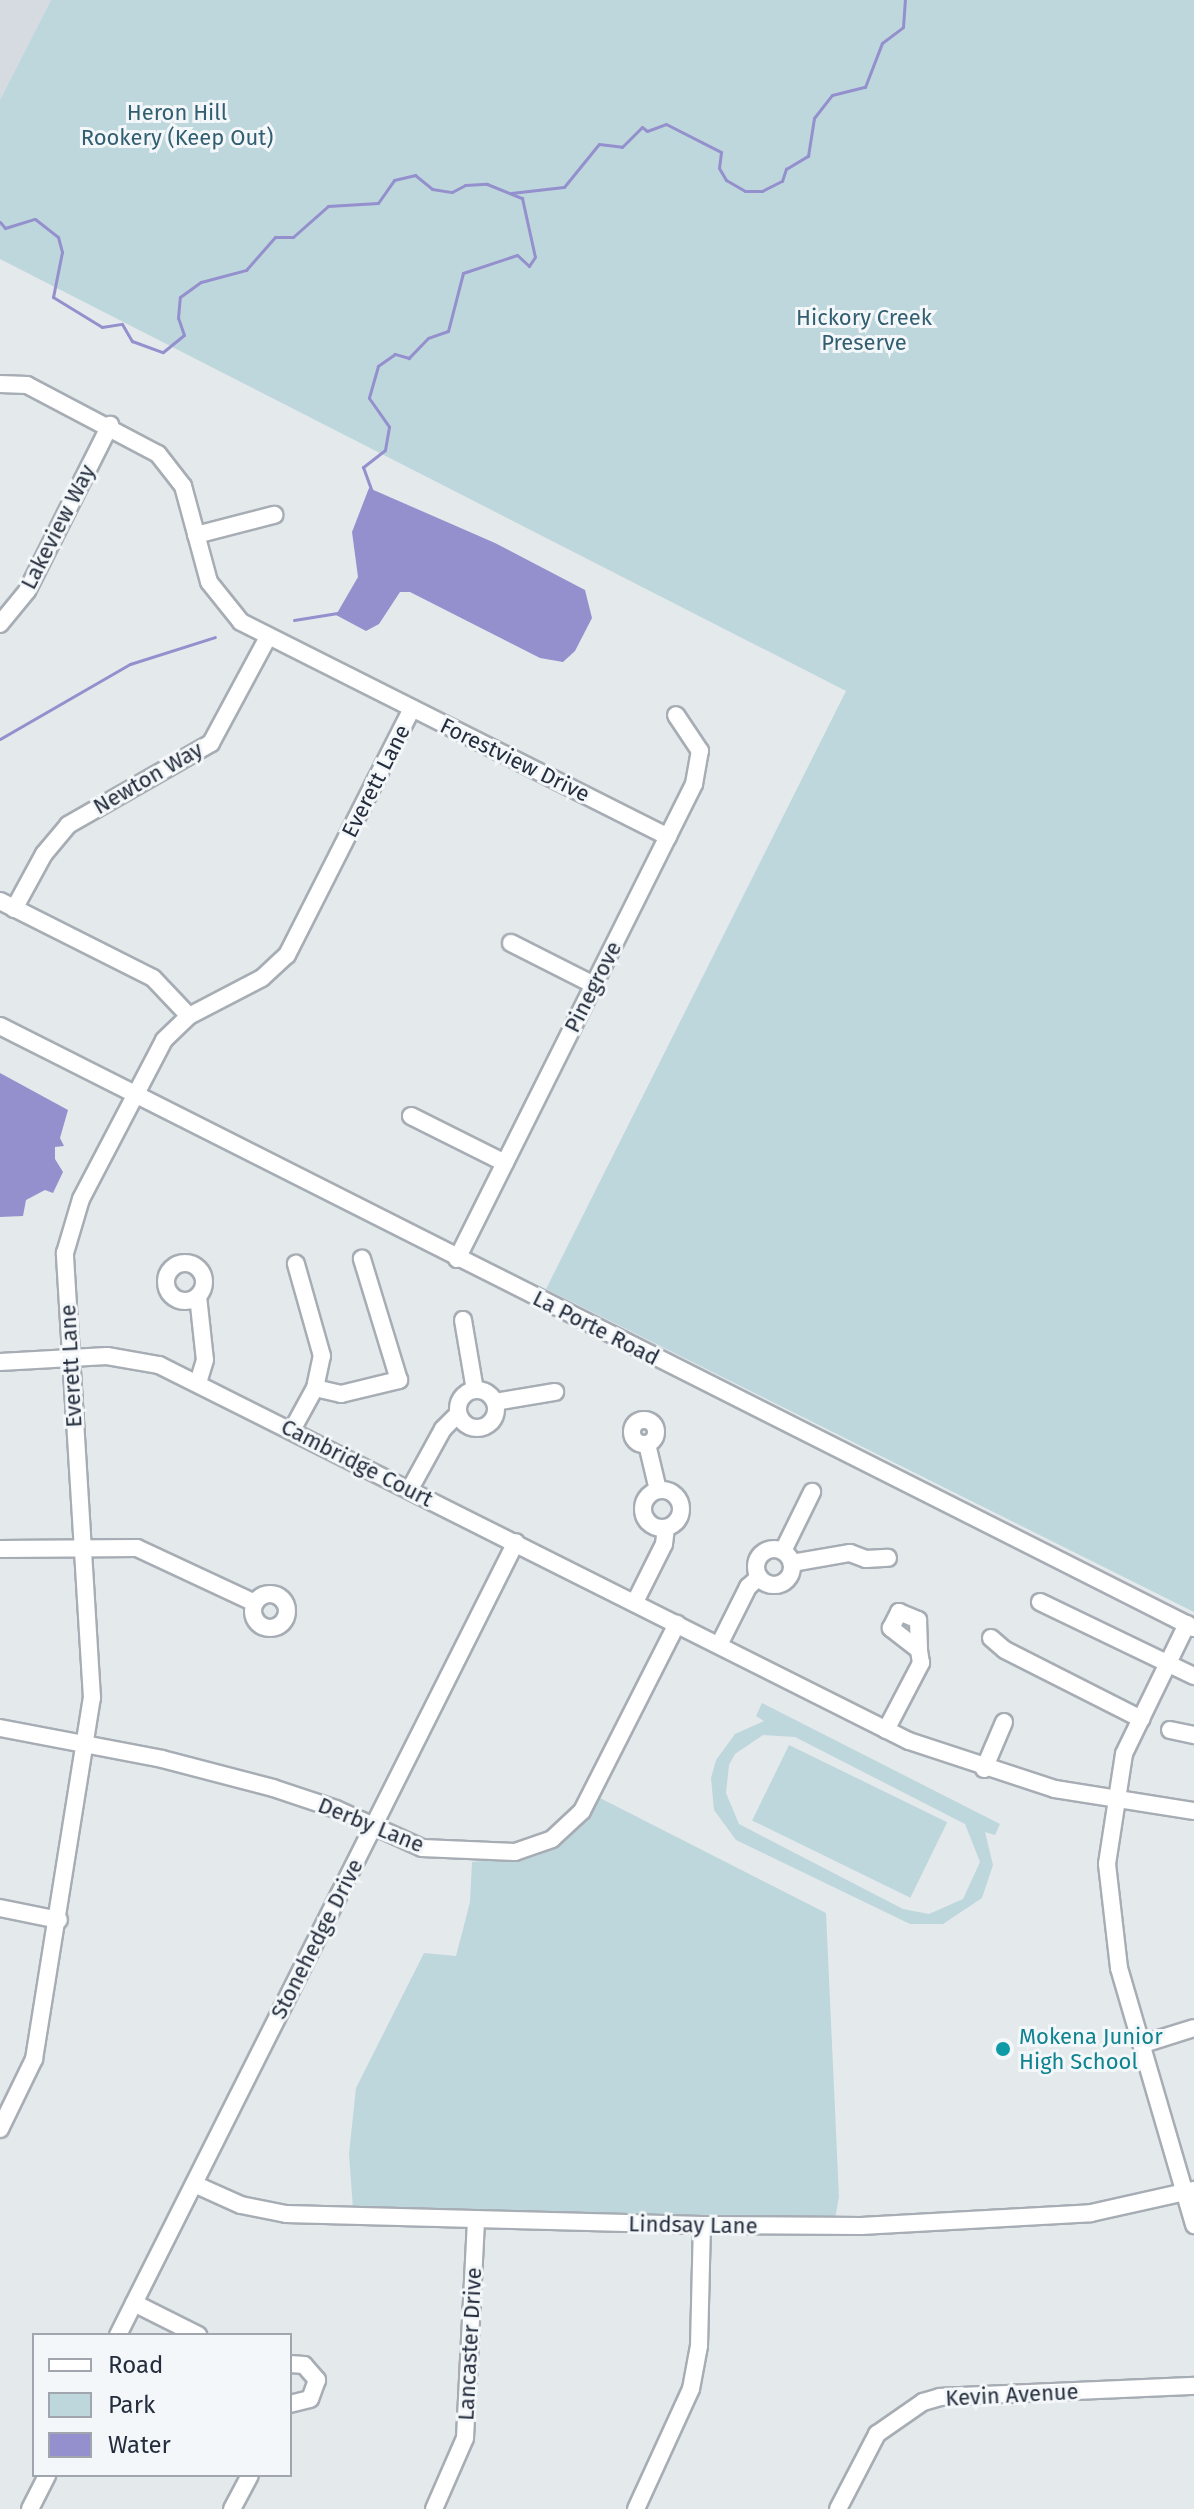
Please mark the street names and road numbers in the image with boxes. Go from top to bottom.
street label: Lakeview Way [15,460,101,594]
street label: Forestview Drive [436,712,594,808]
street label: Everett Lane [336,720,416,842]
street label: Newton Way [89,736,207,820]
street label: Pinegrove [559,937,627,1037]
street label: La Porte Road [528,1285,664,1371]
street label: Everett Lane [55,1304,87,1428]
street label: Cambridge Court [277,1413,437,1513]
street label: Derby Lane [314,1792,428,1858]
street label: Stonehedge Drive [265,1855,369,2023]
street label: Lindsay Lane [628,2211,758,2239]
street label: Lancaster Drive [453,2267,487,2421]
street label: Kevin Avenue [945,2378,1079,2412]

